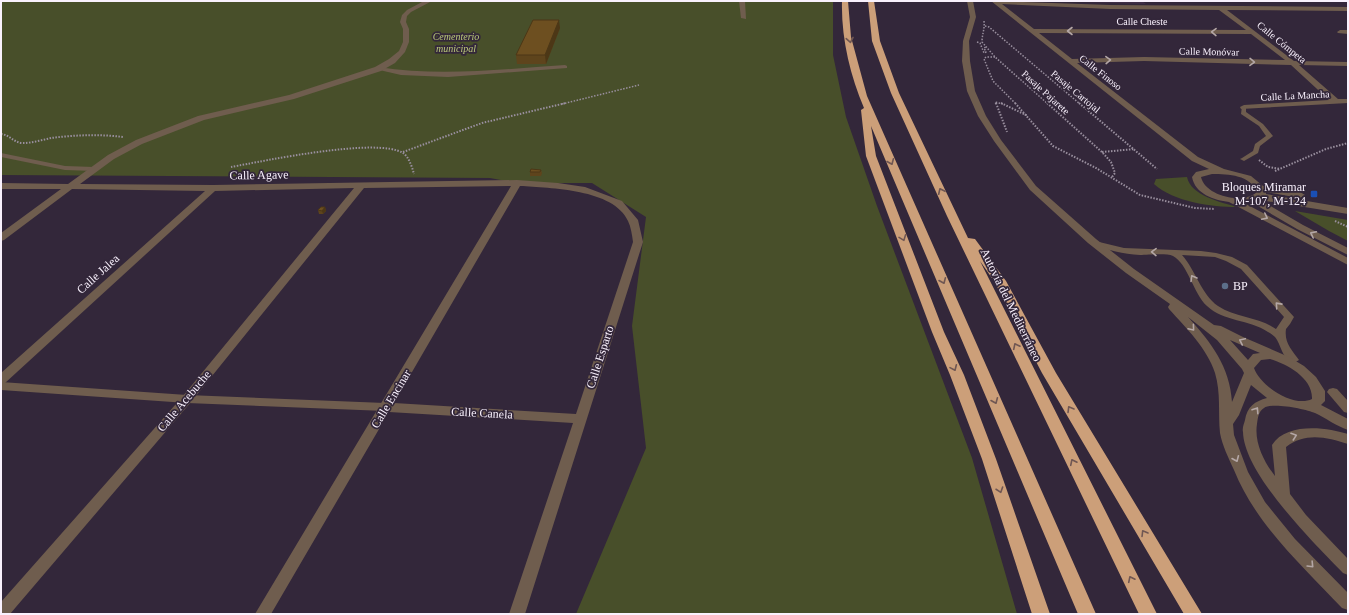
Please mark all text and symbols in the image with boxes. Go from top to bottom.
street label: Calle Cheste [1117,16,1168,27]
street label: Calle Cómpeta [1255,19,1309,66]
one-way arrow [1067,27,1073,35]
one-way arrow [1211,28,1217,36]
park label: Cementerio municipal [433,31,479,54]
one-way arrow [845,36,853,43]
street label: Calle Monóvar [1179,45,1240,58]
street label: Calle Finoso [1077,52,1124,92]
one-way arrow [1105,56,1111,65]
one-way arrow [1249,58,1255,67]
street label: Pasaje Pajarete [1020,68,1072,117]
street label: Pasaje Cartojal [1049,68,1102,115]
street label: Calle La Mancha [1260,88,1330,103]
one-way arrow [887,159,895,166]
street label: Calle Agave [229,167,289,183]
place label: Bloques Miramar M-107, M-124 [1222,180,1306,208]
one-way arrow [937,188,945,195]
marker: Bloques Miramar M-107, M-124 [1309,189,1319,199]
one-way arrow [1261,212,1269,219]
one-way arrow [1310,231,1318,239]
one-way arrow [898,235,906,242]
street label: Autovía del Mediterráneo [978,246,1044,364]
one-way arrow [1151,248,1157,256]
street label: Calle Jalea [74,251,123,297]
one-way arrow [1190,275,1197,282]
one-way arrow [938,277,946,285]
place label: BP [1233,279,1248,293]
marker: BP [1220,281,1230,291]
one-way arrow [1275,302,1283,310]
one-way arrow [1187,323,1194,331]
street label: Calle Esparto [583,324,617,390]
one-way arrow [1239,338,1247,346]
one-way arrow [1013,342,1021,350]
one-way arrow [949,364,957,371]
street label: Calle Encinar [368,367,414,431]
street label: Calle Acebuche [154,368,214,434]
one-way arrow [990,396,998,404]
street label: Calle Canela [451,404,514,422]
one-way arrow [1068,406,1075,413]
one-way arrow [1251,408,1258,415]
one-way arrow [1290,432,1297,440]
one-way arrow [1231,455,1239,463]
one-way arrow [1070,459,1078,467]
one-way arrow [995,486,1004,493]
one-way arrow [1141,530,1148,537]
one-way arrow [1306,560,1314,568]
one-way arrow [1128,576,1136,583]

